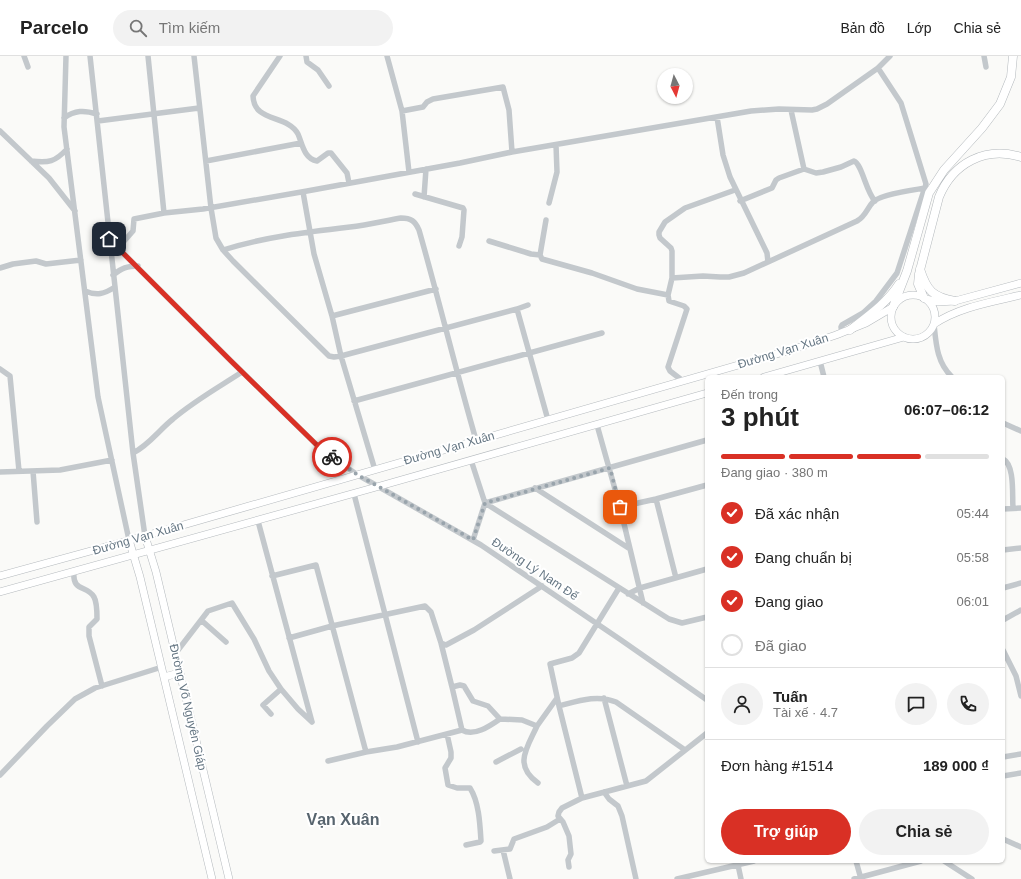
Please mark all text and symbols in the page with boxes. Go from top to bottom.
search box [113,10,393,46]
text: Parcelo [20,17,89,38]
icon: search [127,17,149,39]
text: Tìm kiếm [159,19,220,36]
text: Bản đồ [840,20,885,36]
text: Lớp [907,20,932,36]
text: Chia sẻ [954,20,1001,36]
north arrow [657,68,693,104]
map controls [657,68,693,104]
pin [92,222,126,256]
icon: home [98,228,120,250]
street label: Đường Vạn Xuân [736,331,830,371]
text: Đến trong [721,387,778,402]
text: 06:07–06:12 [904,401,989,418]
text: 3 phút [721,402,799,432]
street label: Đường Vạn Xuân [402,428,496,468]
courier [312,437,352,477]
icon: bike [321,446,343,468]
text: Đang giao · 380 m [721,465,828,480]
pin [603,490,637,524]
icon: bag [609,496,631,518]
icon: check [721,502,743,524]
text: Đã xác nhận [755,505,839,522]
text: 05:44 [956,506,989,521]
street label: Đường Vạn Xuân [91,518,185,558]
street label: Đường Lý Nam Đế [489,535,581,603]
icon: check [721,546,743,568]
text: Đang chuẩn bị [755,549,852,566]
text: 05:58 [956,550,989,565]
icon: check [721,590,743,612]
text: Đang giao [755,593,823,610]
text: 06:01 [956,594,989,609]
text: Đã giao [755,637,807,654]
street label: Đường Võ Nguyên Giáp [167,642,209,772]
button: person [721,683,763,725]
button: chat [895,683,937,725]
button: phone [947,683,989,725]
text: Tuấn [773,688,808,705]
text: Tài xế · 4.7 [773,705,838,720]
text: Đơn hàng #1514 [721,757,833,774]
text: 189 000 ₫ [923,757,989,774]
button: Trợ giúp [721,809,851,855]
button: Chia sẻ [859,809,989,855]
district label: Vạn Xuân [307,811,379,828]

